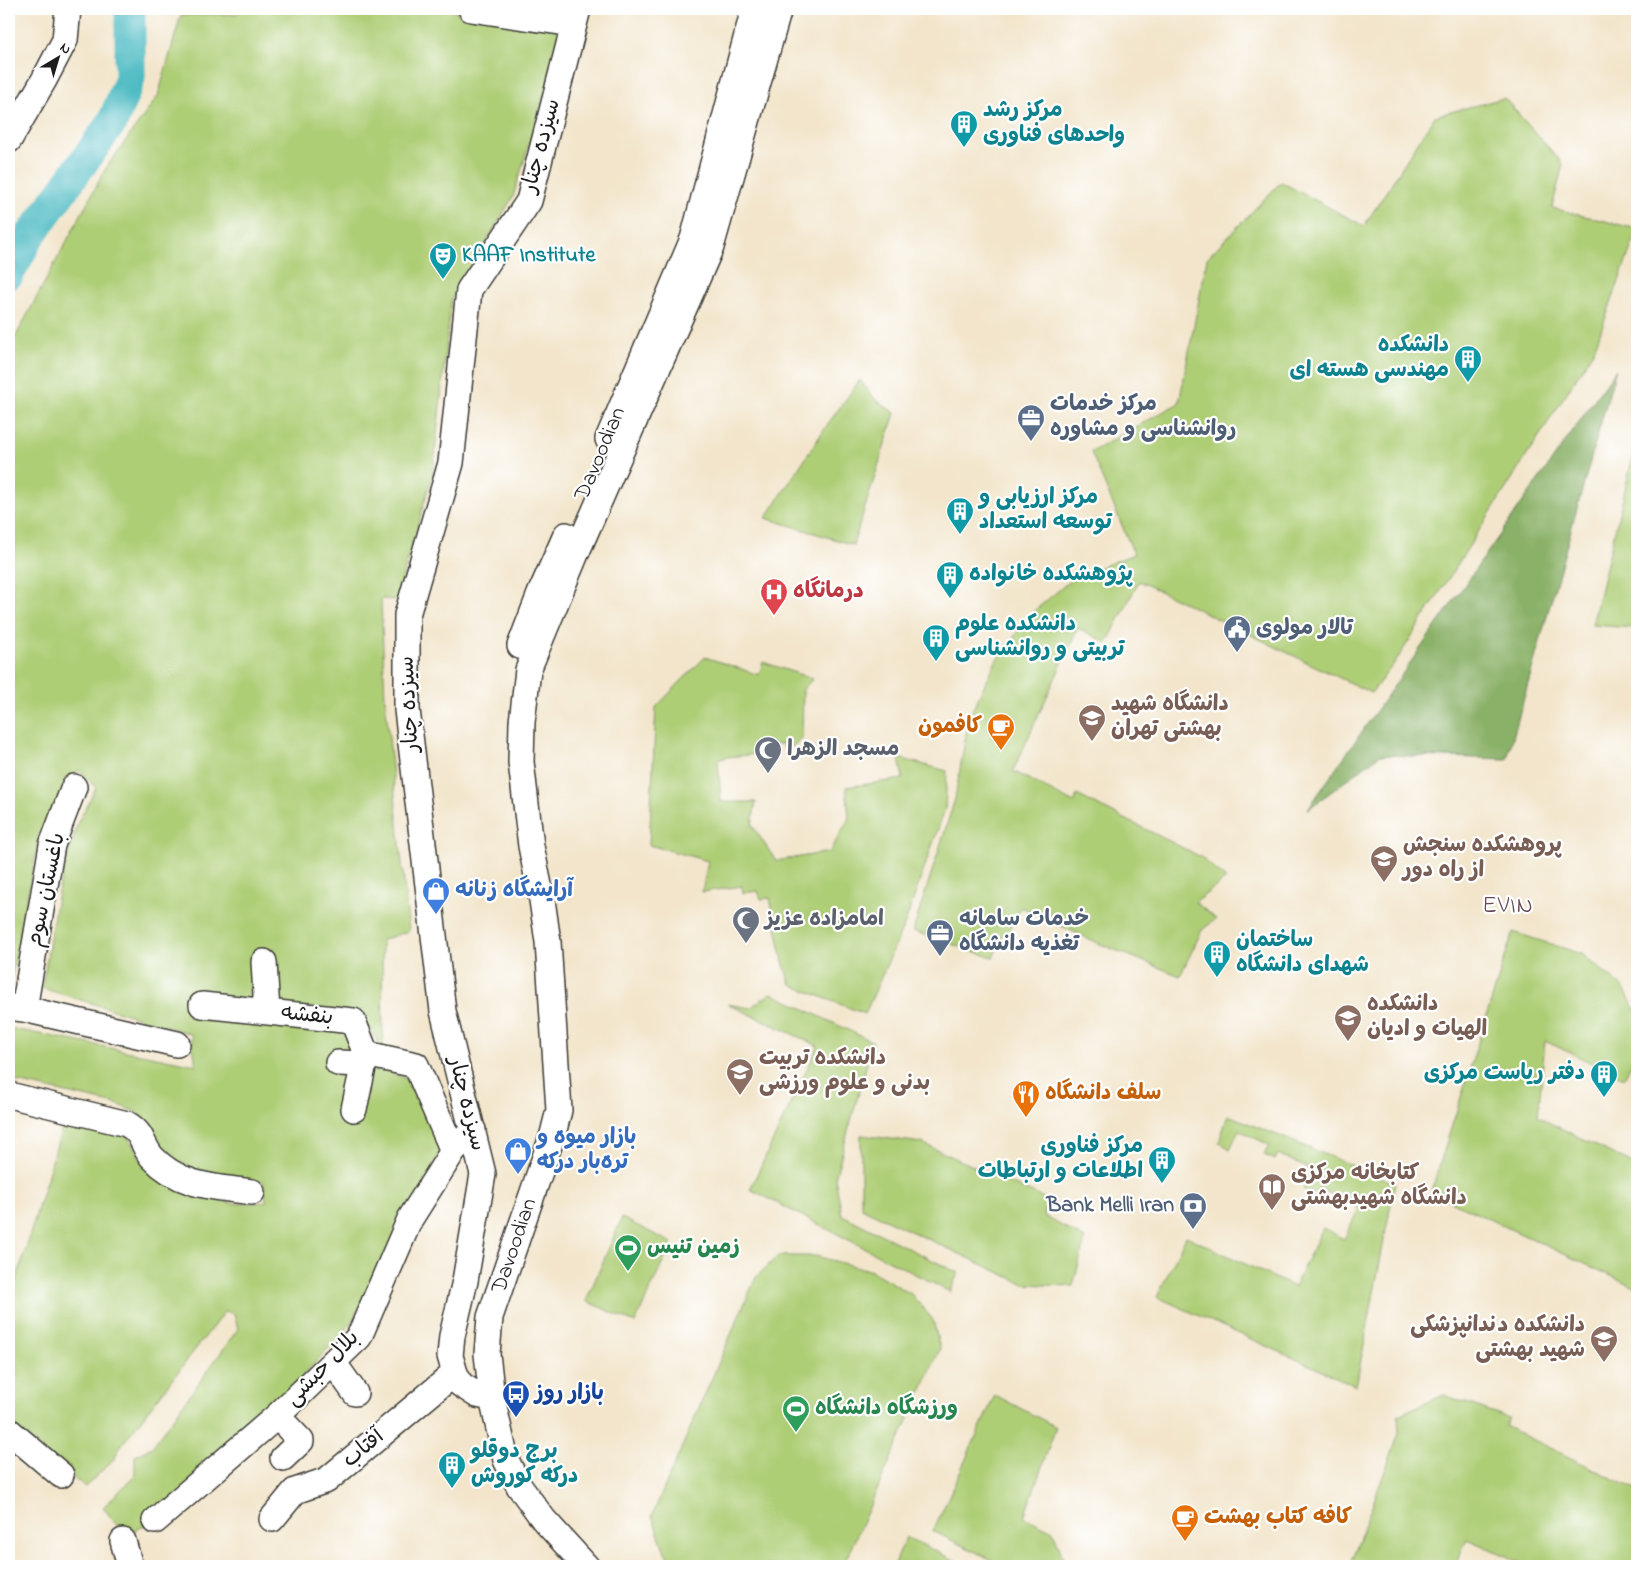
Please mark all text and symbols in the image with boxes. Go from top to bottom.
north arrow [32,32,82,82]
text: N [55,38,75,60]
street label: سیزده چنار [514,95,570,198]
place label: مرکز رشد واحدهای فناوری [983,95,1125,152]
building icon: مرکز رشد واحدهای فناوری [949,109,979,148]
place label: KAAF Institute [462,240,596,272]
theatre icon: KAAF Institute [428,241,458,280]
place label: دانشکده مهندسی هسته ای [1289,330,1449,387]
building icon: دانشکده مهندسی هسته ای [1453,344,1483,383]
place label: مرکز خدمات روانشناسی و مشاوره [1050,389,1236,446]
street label: Davoodian [567,402,635,506]
office icon: مرکز خدمات روانشناسی و مشاوره [1016,403,1046,442]
place label: مرکز ارزیابی و توسعه استعداد [977,482,1112,539]
building icon: مرکز ارزیابی و توسعه استعداد [945,496,975,535]
place label: پژوهشکده خانواده [969,559,1134,591]
building icon: پژوهشکده خانواده [935,560,965,599]
place label: درمانگاه [793,576,864,608]
hospital icon: درمانگاه [759,577,789,616]
place label: دانشکده علوم تربیتی و روانشناسی [955,609,1125,666]
place label: تالار مولوی [1256,613,1353,645]
public building icon: تالار مولوی [1222,614,1252,653]
building icon: دانشکده علوم تربیتی و روانشناسی [921,623,951,662]
street label: سیزده چنار [392,655,429,755]
place label: دانشگاه شهید بهشتی تهران [1111,689,1229,746]
school or university icon: دانشگاه شهید بهشتی تهران [1077,703,1107,742]
place label: کافمون [918,711,982,743]
cafe icon: کافمون [986,712,1016,751]
place label: مسجد الزهرا [787,734,899,766]
mosque icon: مسجد الزهرا [753,735,783,774]
street label: باغستان سوم [19,830,75,950]
place label: پروهشکده سنجش از راه دور [1401,830,1563,887]
school or university icon: پروهشکده سنجش از راه دور [1369,844,1399,883]
place label: آرایشگاه زنانه [455,875,574,907]
shop icon: آرایشگاه زنانه [421,876,451,915]
district label: EVIN [1482,889,1534,924]
place label: امامزاده عزیز [763,904,884,936]
place label: خدمات سامانه تغذیه دانشگاه [959,904,1089,961]
mosque icon: امامزاده عزیز [731,905,761,944]
office icon: خدمات سامانه تغذیه دانشگاه [925,918,955,957]
place label: ساختمان شهدای دانشگاه [1236,925,1369,982]
building icon: ساختمان شهدای دانشگاه [1202,939,1232,978]
place label: دانشکده الهیات و ادیان [1367,989,1487,1046]
street label: بنفشه [279,997,335,1035]
school or university icon: دانشکده الهیات و ادیان [1333,1003,1363,1042]
place label: دانشکده تربیت بدنی و علوم ورزشی [759,1043,930,1100]
street label: سیزده چنار [438,1052,493,1154]
school or university icon: دانشکده تربیت بدنی و علوم ورزشی [725,1057,755,1096]
place label: دفتر ریاست مرکزی [1424,1058,1585,1090]
building icon: دفتر ریاست مرکزی [1589,1059,1619,1098]
place label: سلف دانشگاه [1045,1078,1161,1110]
restaurant icon: سلف دانشگاه [1011,1079,1041,1118]
place label: بازار میوه و تره‌بار درکه [535,1122,636,1179]
place label: مرکز فناوری اطلاعات و ارتباطات [978,1131,1143,1188]
shop icon: بازار میوه و تره‌بار درکه [503,1136,533,1175]
building icon: مرکز فناوری اطلاعات و ارتباطات [1147,1145,1177,1184]
place label: کتابخانه مرکزی دانشگاه شهیدبهشتی [1291,1158,1467,1215]
library icon: کتابخانه مرکزی دانشگاه شهیدبهشتی [1257,1172,1287,1211]
place label: Bank Melli Iran [1046,1190,1174,1222]
bank icon: Bank Melli Iran [1178,1191,1208,1230]
street label: Davoodian [484,1194,546,1299]
place label: زمین تنیس [647,1232,740,1264]
sports icon: زمین تنیس [613,1233,643,1272]
place label: دانشکده دندانپزشکی شهید بهشتی [1410,1310,1585,1367]
street label: بلال حبشی [278,1324,368,1414]
school or university icon: دانشکده دندانپزشکی شهید بهشتی [1589,1324,1619,1363]
place label: بازار روز [533,1378,604,1410]
bus stop icon: بازار روز [501,1379,531,1418]
place label: ورزشگاه دانشگاه [815,1393,958,1425]
sports icon: ورزشگاه دانشگاه [781,1394,811,1433]
street label: آفتاب [336,1421,393,1476]
place label: برج دوقلو درکه کوروش [469,1436,578,1493]
building icon: برج دوقلو درکه کوروش [437,1450,467,1489]
place label: کافه کتاب بهشت [1204,1502,1352,1534]
cafe icon: کافه کتاب بهشت [1170,1503,1200,1542]

